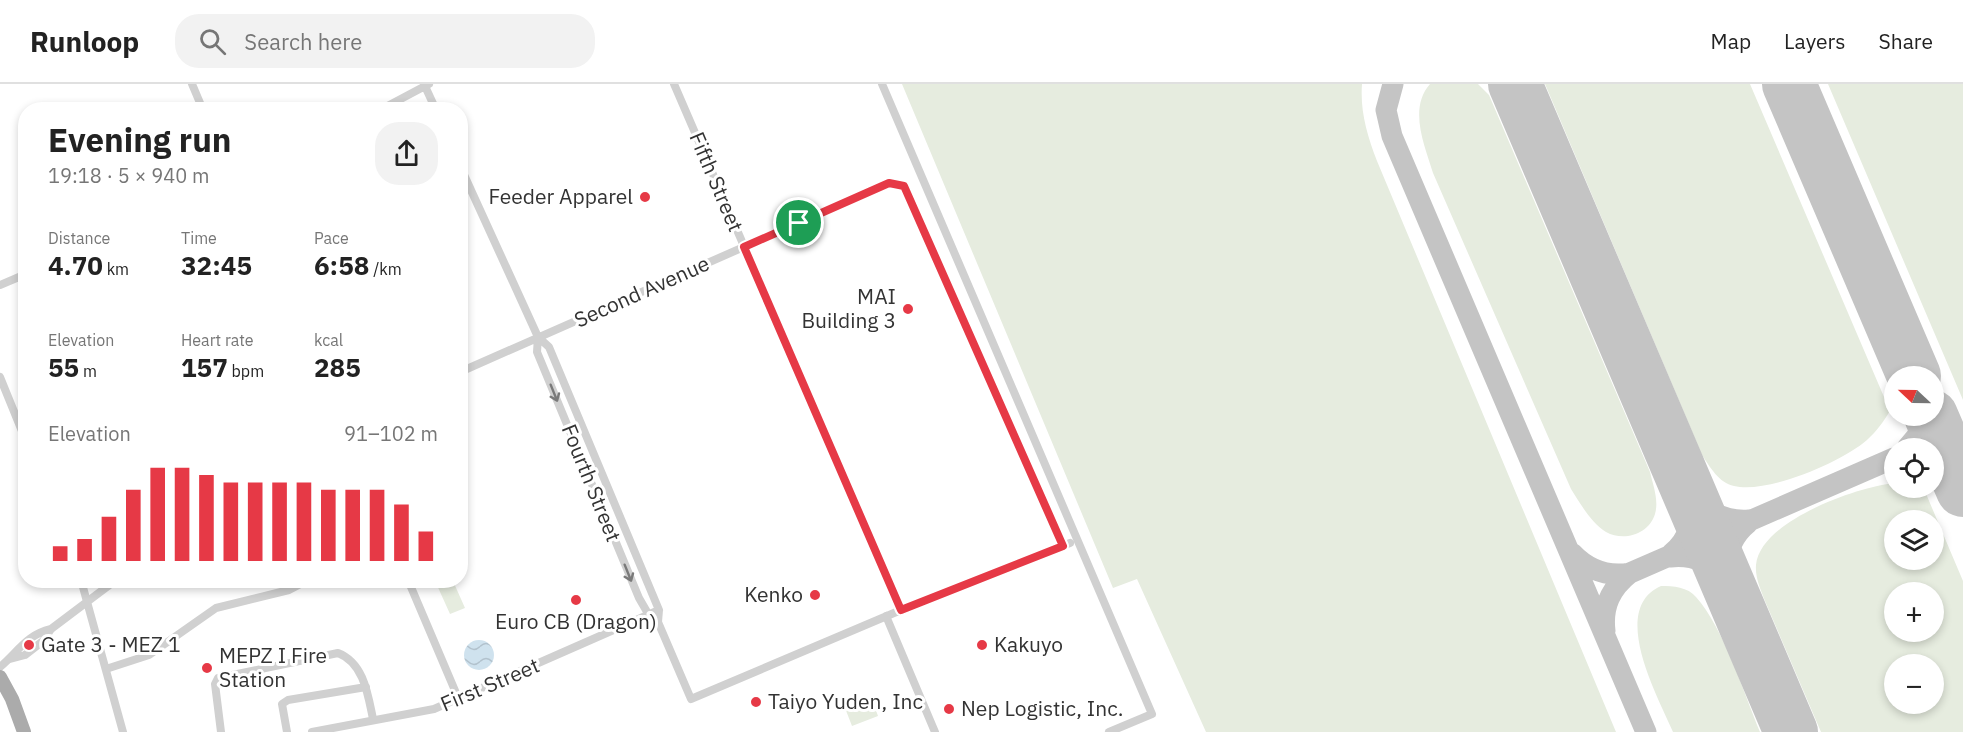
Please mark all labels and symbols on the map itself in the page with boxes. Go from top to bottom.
street label: Fifth Street [683,128,750,236]
place label: Feeder Apparel [488,182,633,210]
marker: Feeder Apparel [638,190,652,204]
pin [773,197,824,248]
street label: Second Avenue [570,249,714,333]
place label: MAI Building 3 [801,282,896,334]
marker: MAI Building 3 [901,302,915,316]
north arrow [1884,366,1944,426]
one-way arrow [549,383,560,401]
street label: Fourth Street [556,420,628,546]
one-way arrow [623,563,634,582]
place label: Kenko [744,580,803,608]
marker: Kenko [808,588,822,602]
marker: Euro CB (Dragon) [569,593,583,607]
place label: Euro CB (Dragon) [495,607,657,635]
place label: Gate 3 - MEZ 1 [41,630,181,658]
place label: Kakuyo [994,630,1063,658]
marker: Gate 3 - MEZ 1 [22,638,36,652]
marker: Kakuyo [975,638,989,652]
place label: MEPZ I Fire Station [219,641,327,693]
street label: First Street [436,651,543,717]
marker: MEPZ I Fire Station [200,661,214,675]
place label: Taiyo Yuden, Inc [768,687,923,715]
place label: Nep Logistic, Inc. [961,694,1123,722]
marker: Taiyo Yuden, Inc [749,695,763,709]
marker: Nep Logistic, Inc. [942,702,956,716]

